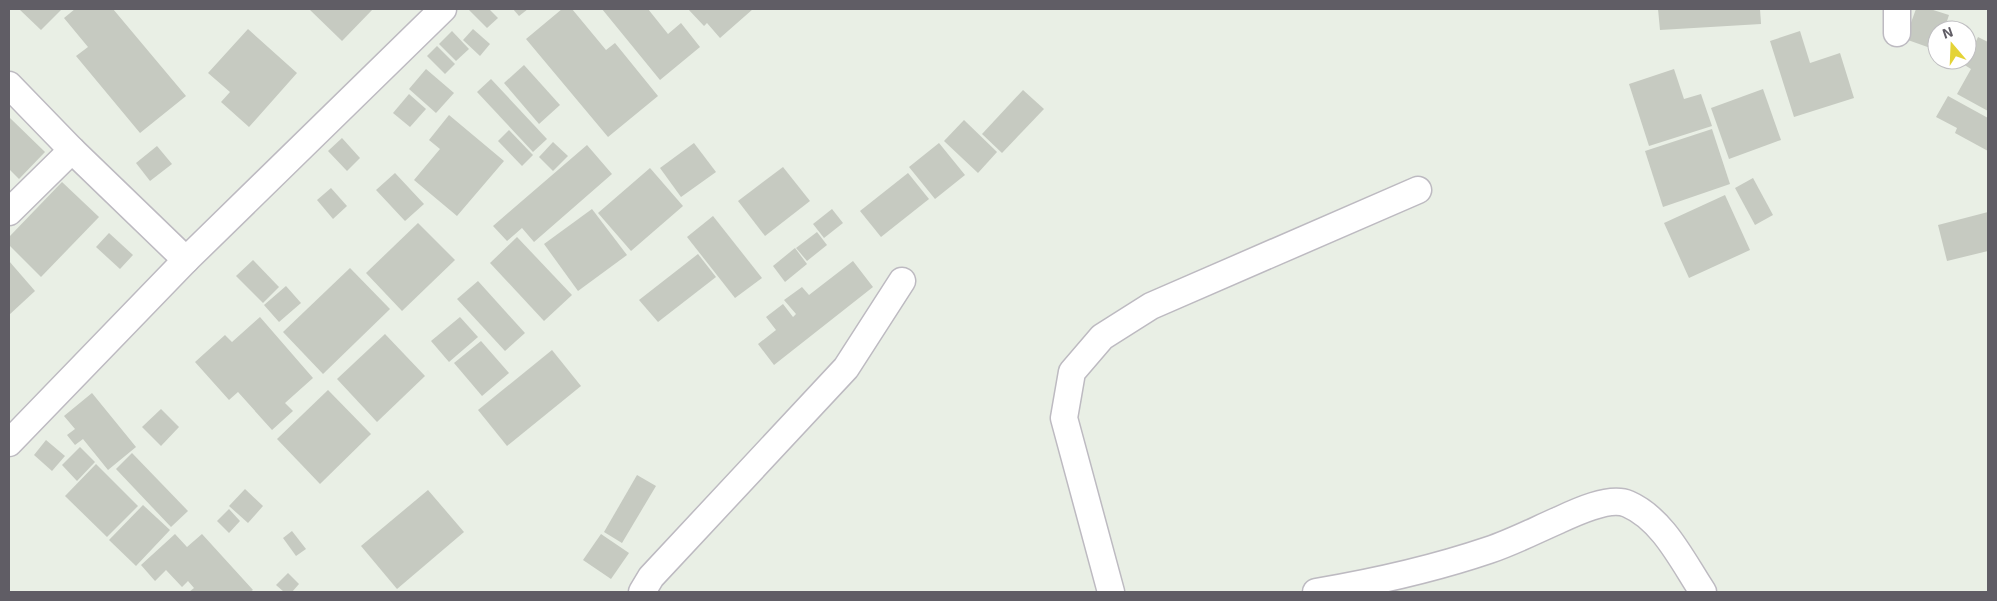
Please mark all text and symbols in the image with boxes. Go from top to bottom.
north arrow [1927,20,1977,70]
text: N [1940,23,1955,42]

